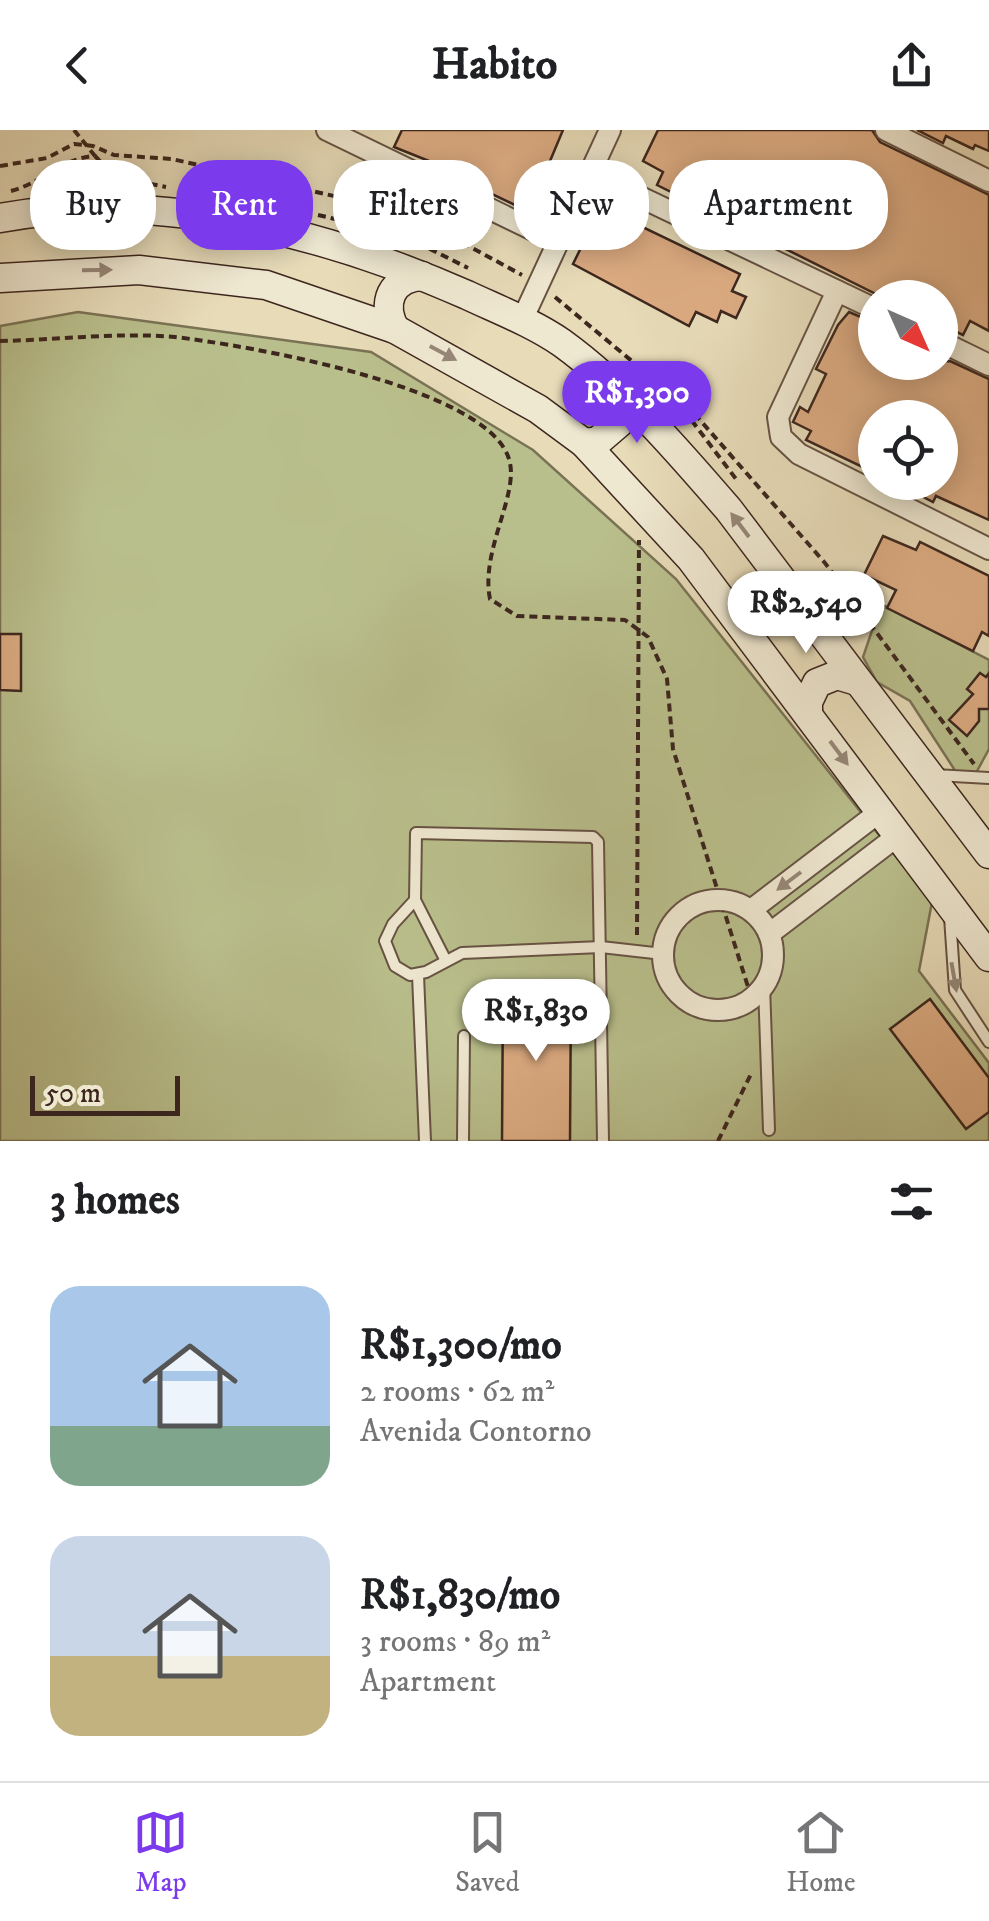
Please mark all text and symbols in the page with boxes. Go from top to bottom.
text: Habito [432,37,557,93]
icon: back [50,38,105,93]
icon: share [884,38,939,93]
chip: Buy [30,160,156,250]
chip: Rent [176,160,313,250]
chip: Filters [333,160,494,250]
chip: New [514,160,649,250]
chip: Apartment [669,160,888,250]
one-way arrow [82,262,114,278]
north arrow [858,280,958,380]
map controls [858,280,958,500]
one-way arrow [428,344,457,361]
pin: R$1,300 [545,361,729,446]
text: R$1,300 [584,373,690,413]
button: locate [858,400,958,500]
one-way arrow [730,512,750,538]
pin: R$2,540 [714,571,898,656]
text: R$2,540 [750,583,862,623]
one-way arrow [828,741,849,766]
one-way arrow [776,871,802,891]
one-way arrow [947,962,962,993]
pin: R$1,830 [444,979,628,1064]
text: R$1,830 [484,991,588,1031]
scale bar [30,1071,180,1116]
text: 50 m [45,1076,101,1111]
icon: filters [884,1174,939,1229]
text: 3 homes [50,1175,180,1227]
text: R$1,300/mo [360,1320,562,1372]
icon: home [130,1326,250,1446]
text: 2 rooms · 62 m² [360,1372,554,1412]
text: Avenida Contorno [360,1412,592,1452]
text: R$1,830/mo [360,1570,560,1622]
icon: home [130,1576,250,1696]
text: 3 rooms · 89 m² [360,1622,550,1662]
text: Apartment [360,1662,496,1702]
tab: Map [133,1805,188,1900]
tab: Saved [455,1805,520,1900]
tab: Home [786,1805,856,1900]

